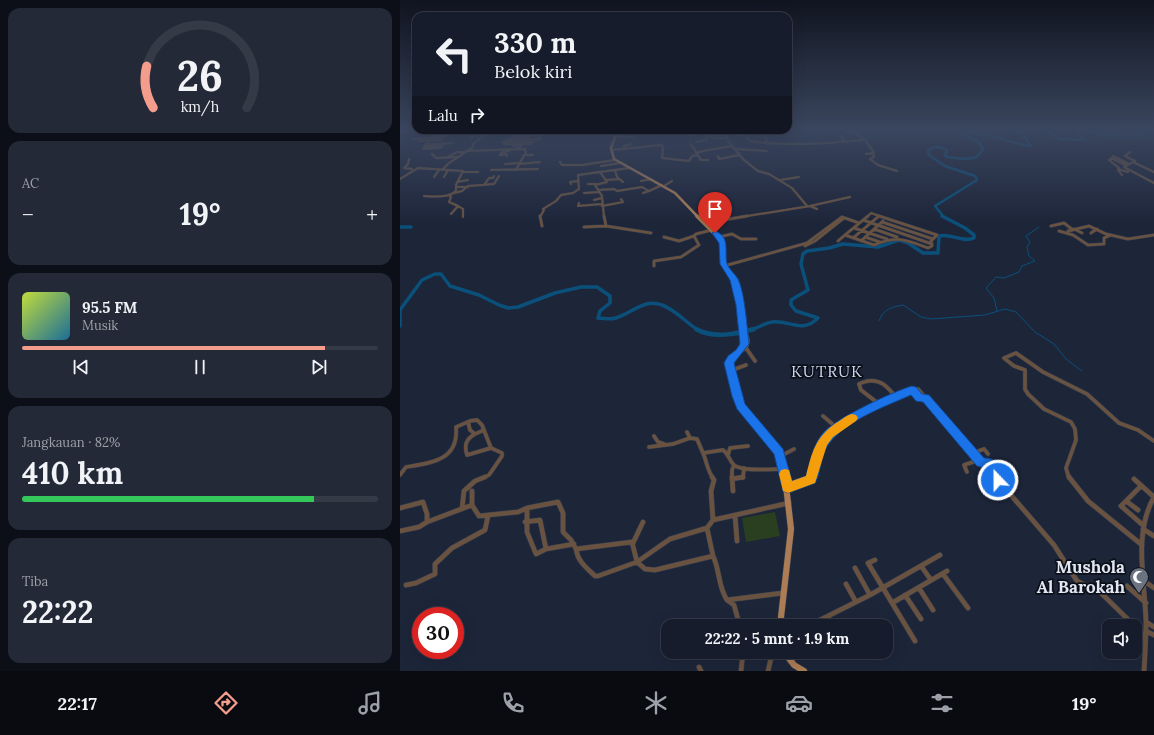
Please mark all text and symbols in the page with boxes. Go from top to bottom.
text: 330 m [494,25,576,61]
icon: left [428,28,480,80]
text: 26 [177,49,223,102]
text: Belok kiri [494,60,572,83]
text: km/h [181,98,220,117]
icon: right [466,104,488,126]
text: Lalu [428,106,458,125]
text: AC [22,175,39,192]
pin [698,192,732,233]
text: 19° [180,195,220,233]
icon: arrive [704,198,726,220]
text: − [22,200,34,228]
text: + [366,200,378,228]
text: 95.5 FM [82,298,137,317]
text: Musik [82,317,118,334]
icon: previous [70,356,92,378]
icon: pause [189,356,211,378]
icon: next [308,356,330,378]
district label: KUTRUK [791,361,863,381]
text: Jangkauan · 82% [22,434,120,451]
text: 410 km [22,454,123,492]
position arrow [977,459,1019,501]
place label: Mushola Al Barokah [1037,556,1125,598]
mosque icon: Mushola Al Barokah [1128,566,1150,594]
text: Tiba [22,573,48,590]
text: 22:22 [22,593,93,631]
speed limit sign: 30 [412,607,464,659]
map controls [1102,619,1142,659]
button: sound [1102,619,1142,659]
text: 22:22 · 5 mnt · 1.9 km [705,629,849,648]
icon: directions [212,689,240,717]
icon: music [356,689,384,717]
icon: phone [499,689,527,717]
icon: climate [642,689,670,717]
icon: car [785,689,813,717]
icon: filters [928,689,956,717]
text: 22:17 [58,692,97,715]
text: 19° [1072,692,1096,715]

